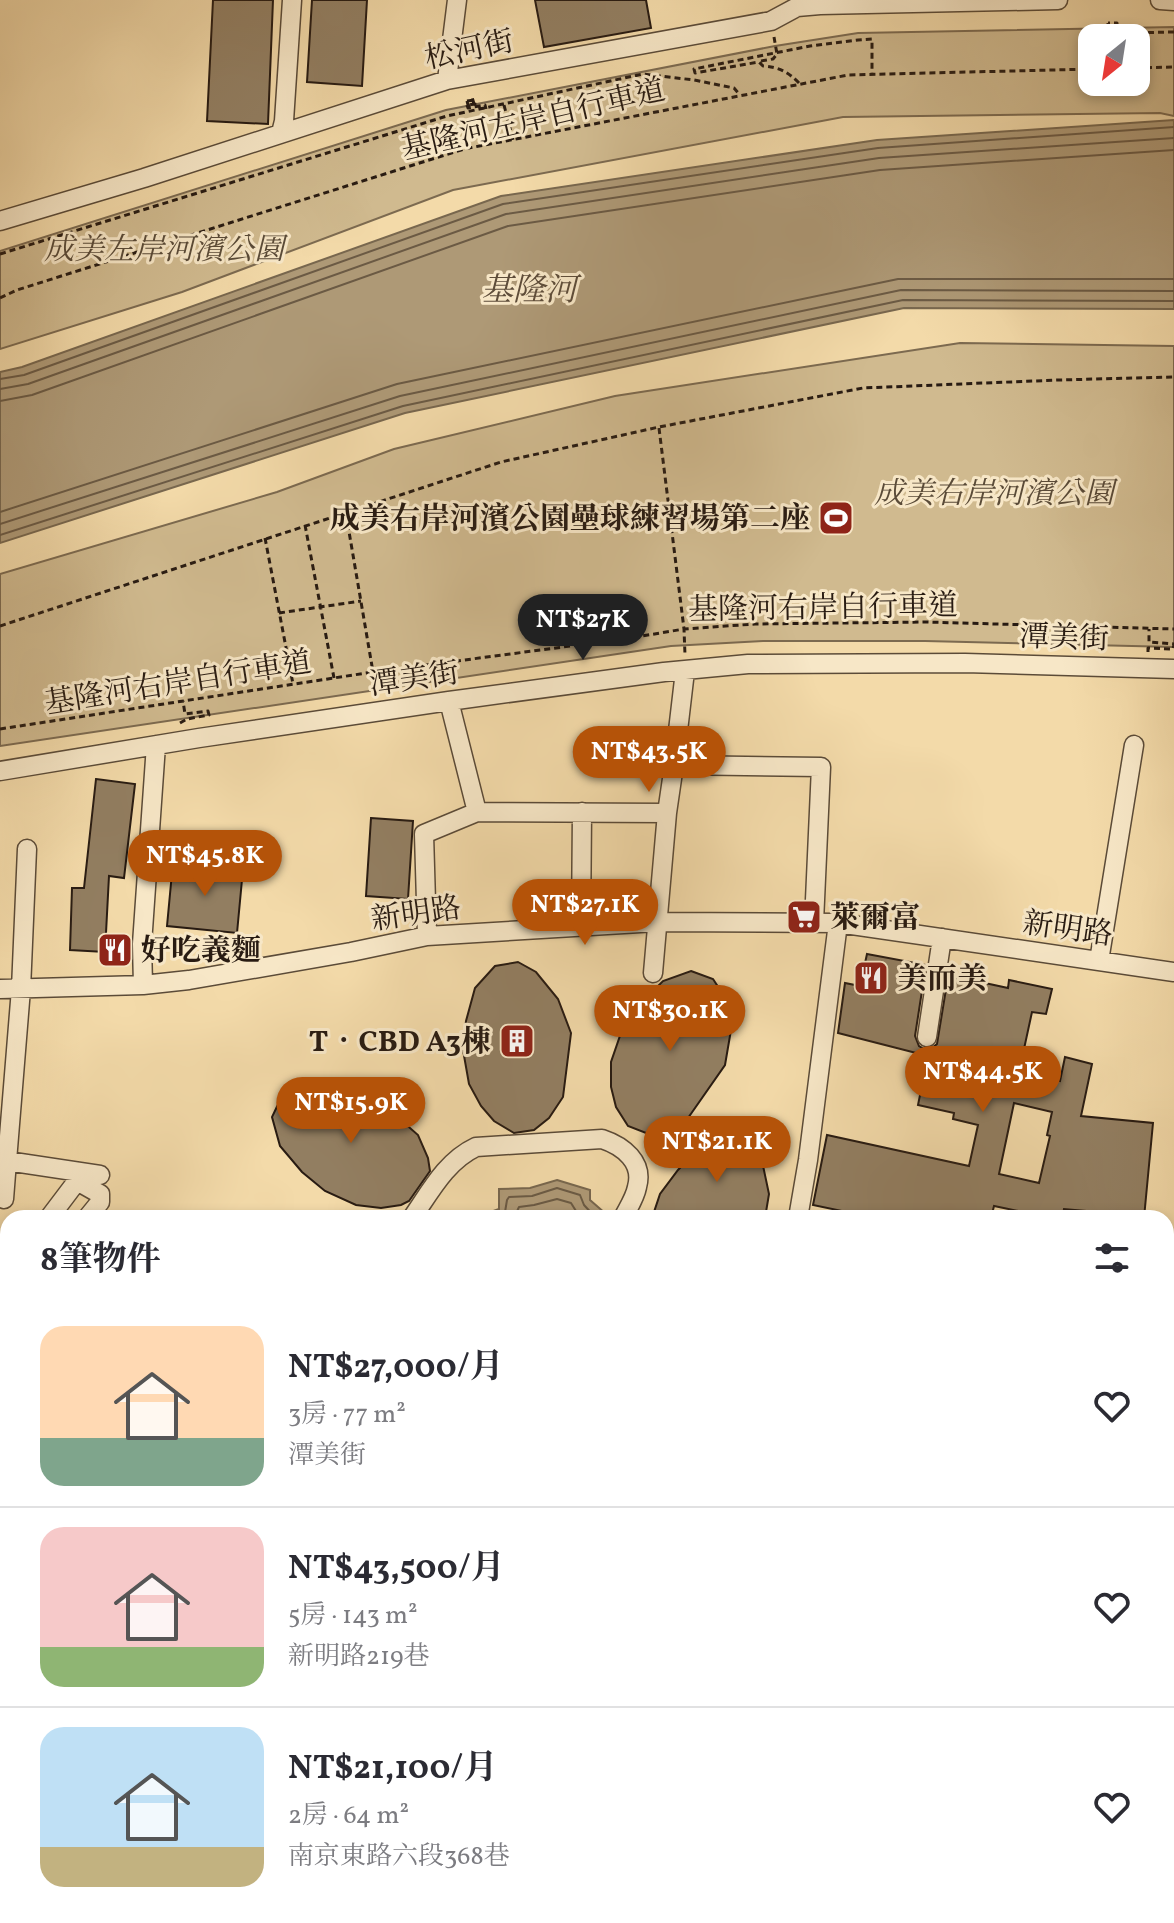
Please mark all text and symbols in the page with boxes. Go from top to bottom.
street label: 松河街 [421,21,518,81]
north arrow [1078,24,1150,96]
map controls [1078,24,1150,96]
street label: 基隆河左岸自行車道 [397,70,670,172]
park label: 成美左岸河濱公園 [44,230,288,272]
water label: 基隆河 [481,270,582,314]
park label: 成美右岸河濱公園 [874,474,1118,516]
place label: 成美右岸河濱公園壘球練習場第二座 [330,499,810,541]
sports icon: 成美右岸河濱公園壘球練習場第二座 [817,499,855,537]
street label: 基隆河右岸自行車道 [688,586,958,632]
pin: NT$27K [518,594,648,662]
text: NT$27K [536,602,630,638]
street label: 潭美街 [1018,616,1110,662]
street label: 基隆河右岸自行車道 [42,642,315,726]
street label: 潭美街 [367,653,462,707]
pin: NT$43.5K [566,726,732,794]
text: NT$43.5K [591,734,707,770]
pin: NT$45.8K [122,830,288,898]
text: NT$45.8K [146,838,264,874]
pin: NT$27.1K [502,879,668,947]
text: NT$27.1K [530,887,640,923]
street label: 新明路 [369,888,464,942]
supermarket icon: 萊爾富 [785,898,823,936]
place label: 萊爾富 [830,898,920,940]
street label: 新明路 [1020,903,1115,957]
restaurant icon: 好吃義麵 [96,931,134,969]
place label: 好吃義麵 [141,931,261,973]
restaurant icon: 美而美 [852,959,890,997]
place label: 美而美 [897,959,987,1001]
pin: NT$30.1K [587,985,753,1053]
text: NT$30.1K [612,993,728,1029]
place label: T．CBD A3棟 [309,1022,491,1064]
building icon: T．CBD A3棟 [498,1022,536,1060]
pin: NT$44.5K [900,1046,1066,1114]
text: NT$44.5K [923,1054,1043,1090]
pin: NT$15.9K [268,1077,434,1145]
text: NT$15.9K [294,1085,408,1121]
pin: NT$21.1K [634,1116,800,1184]
text: NT$21.1K [662,1124,772,1160]
icon: filters [1090,1236,1134,1280]
text: 8筆物件 [40,1238,161,1285]
text: NT$27,000/月 [288,1345,504,1392]
icon: home [104,1358,200,1454]
icon: heart [1090,1384,1134,1428]
text: 3房 · 77 m² [288,1397,406,1433]
text: 潭美街 [288,1438,366,1474]
text: NT$43,500/月 [288,1546,505,1593]
icon: home [104,1559,200,1655]
icon: heart [1090,1585,1134,1629]
text: 5房 · 143 m² [288,1598,418,1634]
text: 新明路219巷 [288,1639,430,1675]
text: NT$21,100/月 [288,1746,497,1793]
icon: home [104,1759,200,1855]
icon: heart [1090,1785,1134,1829]
text: 2房 · 64 m² [288,1798,409,1834]
text: 南京東路六段368巷 [288,1839,510,1875]

